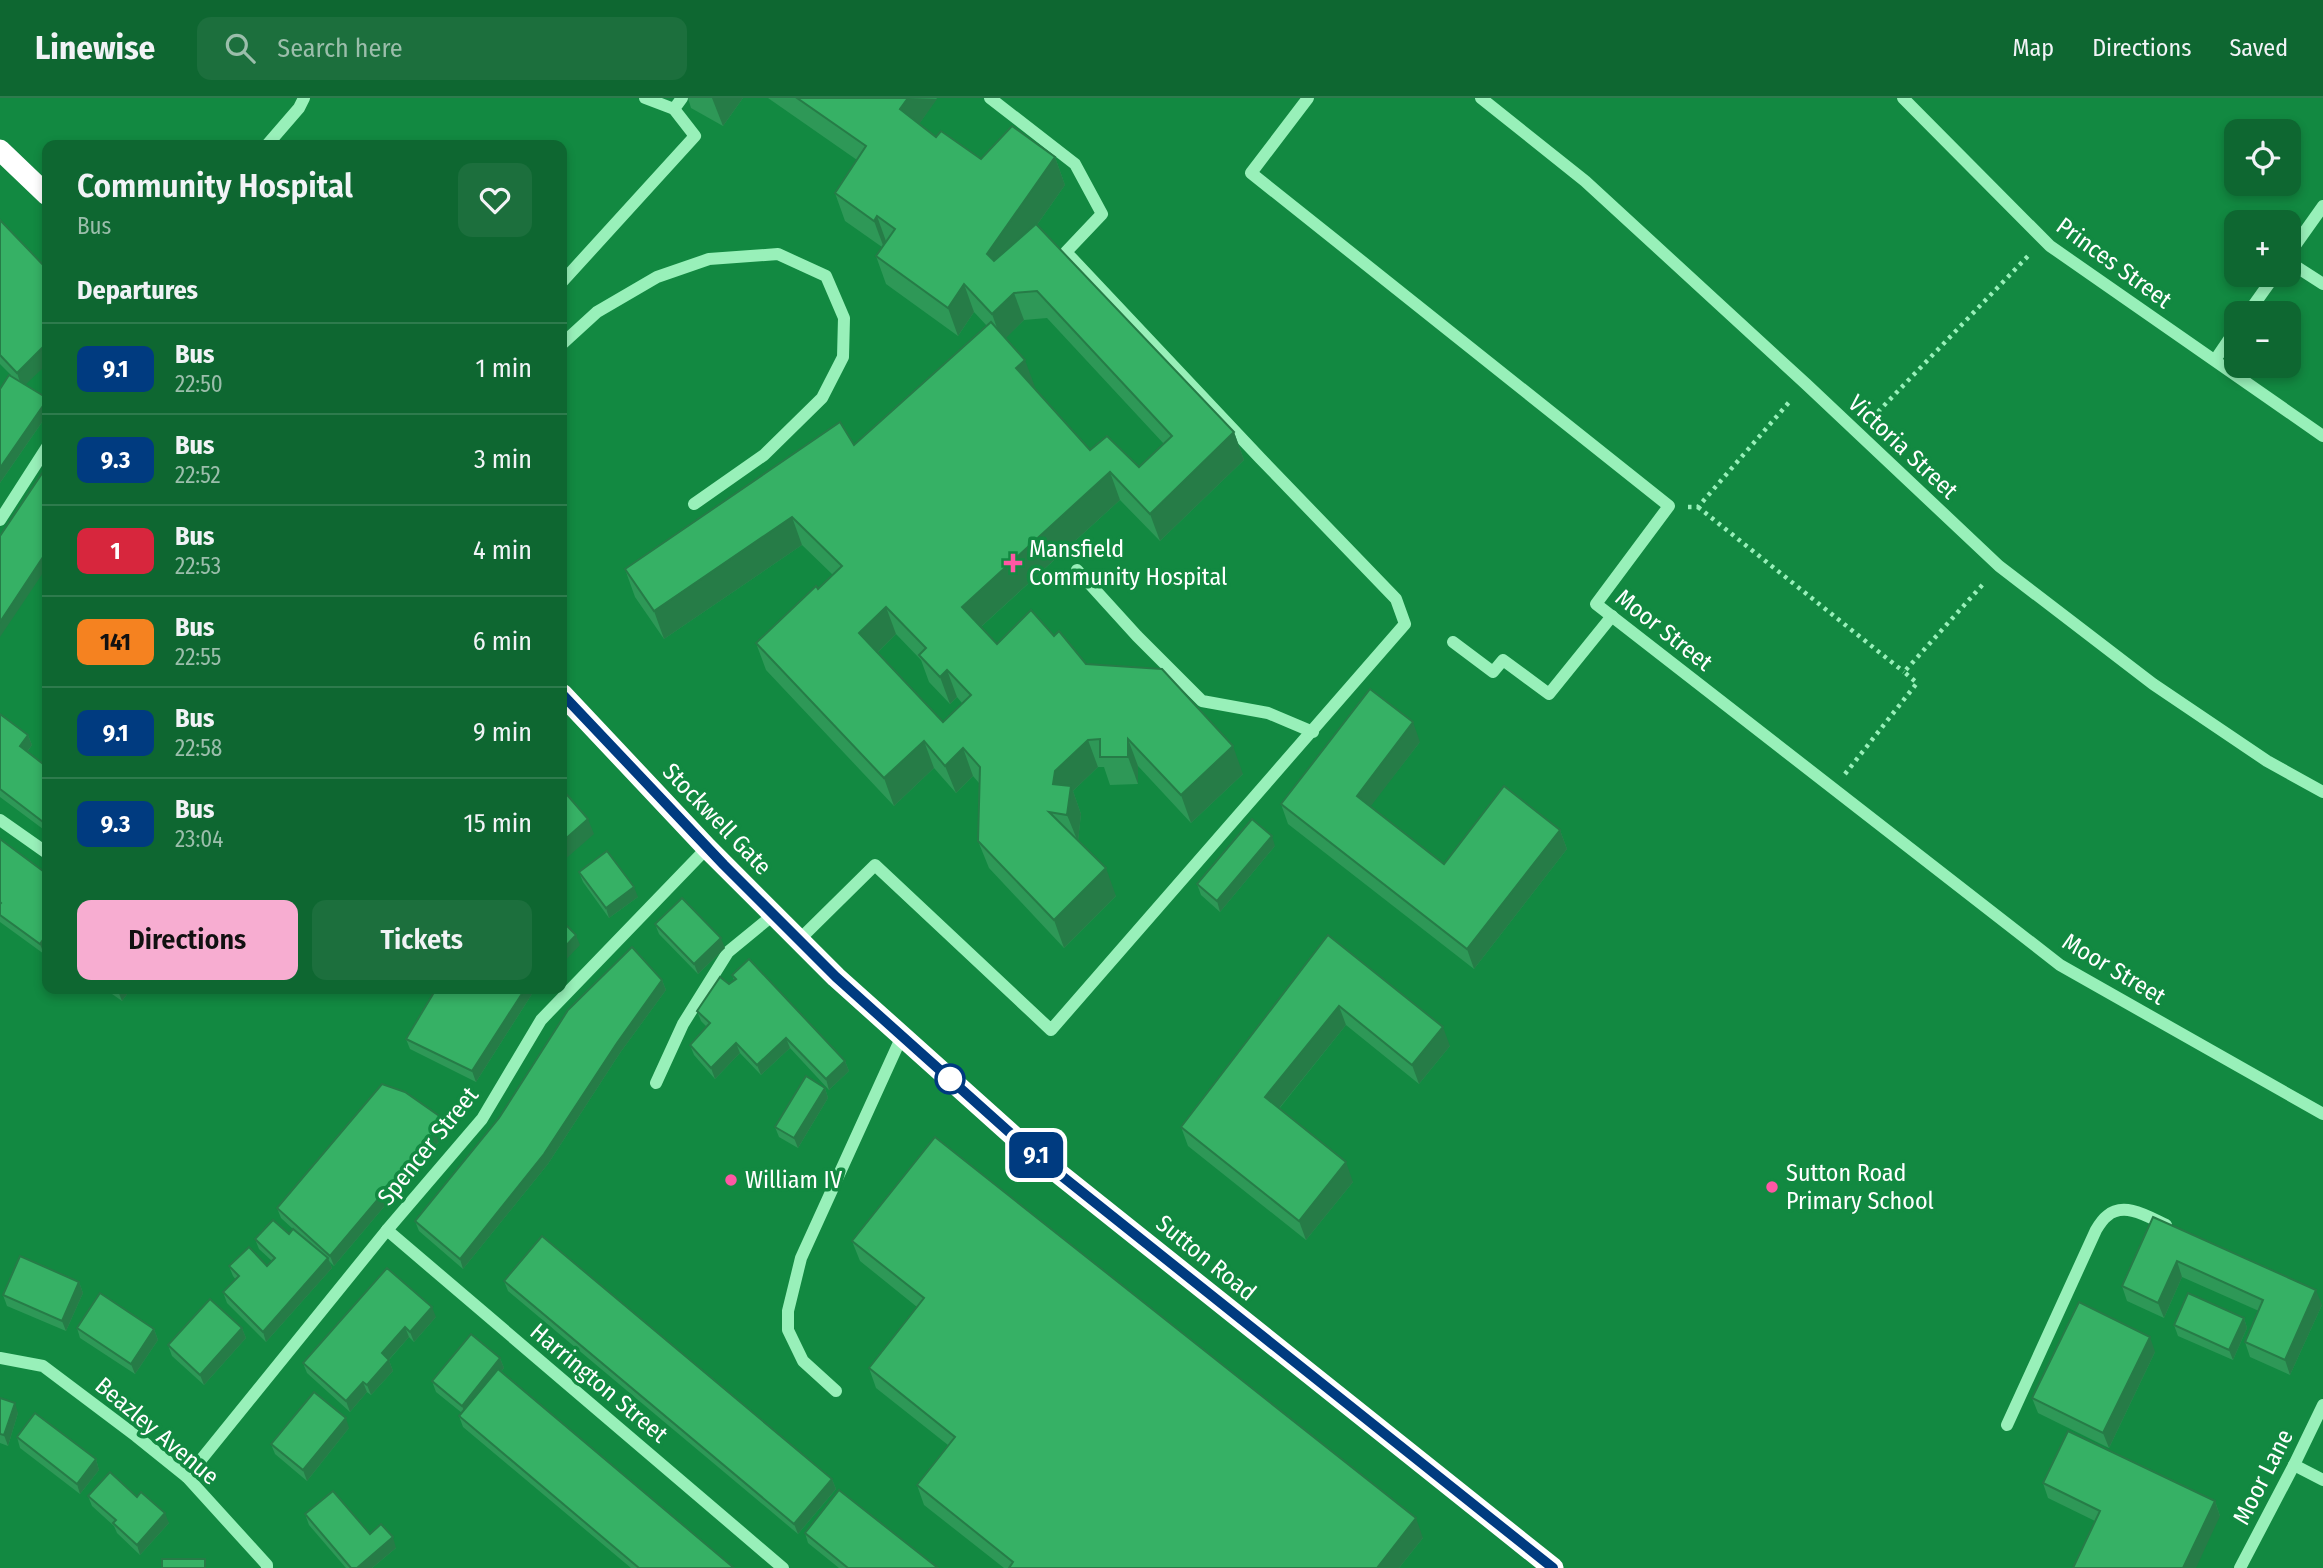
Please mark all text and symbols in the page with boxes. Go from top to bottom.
search box [197,17,687,80]
text: Linewise [35,28,155,68]
icon: search [221,29,259,67]
text: Search here [277,33,403,64]
text: Map [2013,34,2054,62]
text: Directions [2092,34,2191,62]
text: Saved [2229,34,2288,62]
map controls [2224,119,2301,378]
button: locate [2224,119,2301,196]
button: heart [458,163,532,237]
text: Community Hospital [77,166,353,206]
button: + [2224,210,2301,287]
text: Bus [77,212,111,240]
street label: Princes Street [2051,212,2177,314]
text: Departures [77,275,198,306]
button: − [2224,301,2301,378]
text: Bus [175,339,214,370]
text: 1 min [476,353,532,384]
text: 9.1 [103,355,128,383]
text: 22:50 [175,370,223,398]
street label: Victoria Street [1842,389,1964,505]
text: Bus [175,430,214,461]
text: 3 min [474,444,532,475]
text: 9.3 [101,446,130,474]
text: 22:52 [175,461,221,489]
text: Bus [175,521,214,552]
text: 4 min [473,535,532,566]
place label: Mansfield Community Hospital [1029,535,1227,591]
text: 1 [110,537,121,565]
text: 22:53 [175,552,221,580]
marker: Mansfield Community Hospital [1003,553,1023,573]
street label: Moor Street [1610,583,1718,677]
text: Bus [175,612,214,643]
text: 6 min [473,626,532,657]
text: 141 [100,628,131,656]
text: 22:55 [175,643,221,671]
text: Bus [175,703,214,734]
text: 9 min [473,717,532,748]
text: 9.1 [103,719,128,747]
text: 22:58 [175,734,222,762]
street label: Stockwell Gate [657,757,777,881]
text: Bus [175,794,214,825]
text: 15 min [464,808,532,839]
text: 9.3 [101,810,130,838]
text: 23:04 [175,825,223,853]
button: Directions [77,900,298,980]
button: Tickets [312,900,532,980]
street label: Moor Street [2057,927,2171,1011]
unlabelled marker [935,1064,965,1094]
street label: Spencer Street [372,1081,484,1211]
line badge: 9.1 [996,1132,1076,1178]
text: 9.1 [1023,1141,1049,1169]
place label: Sutton Road Primary School [1786,1159,1934,1215]
place label: William IV [745,1166,843,1194]
marker: William IV [723,1172,739,1188]
marker: Sutton Road Primary School [1764,1179,1780,1195]
street label: Sutton Road [1150,1209,1262,1307]
street label: Harrington Street [525,1317,673,1449]
street label: Beazley Avenue [90,1371,224,1491]
street label: Moor Lane [2227,1425,2299,1529]

